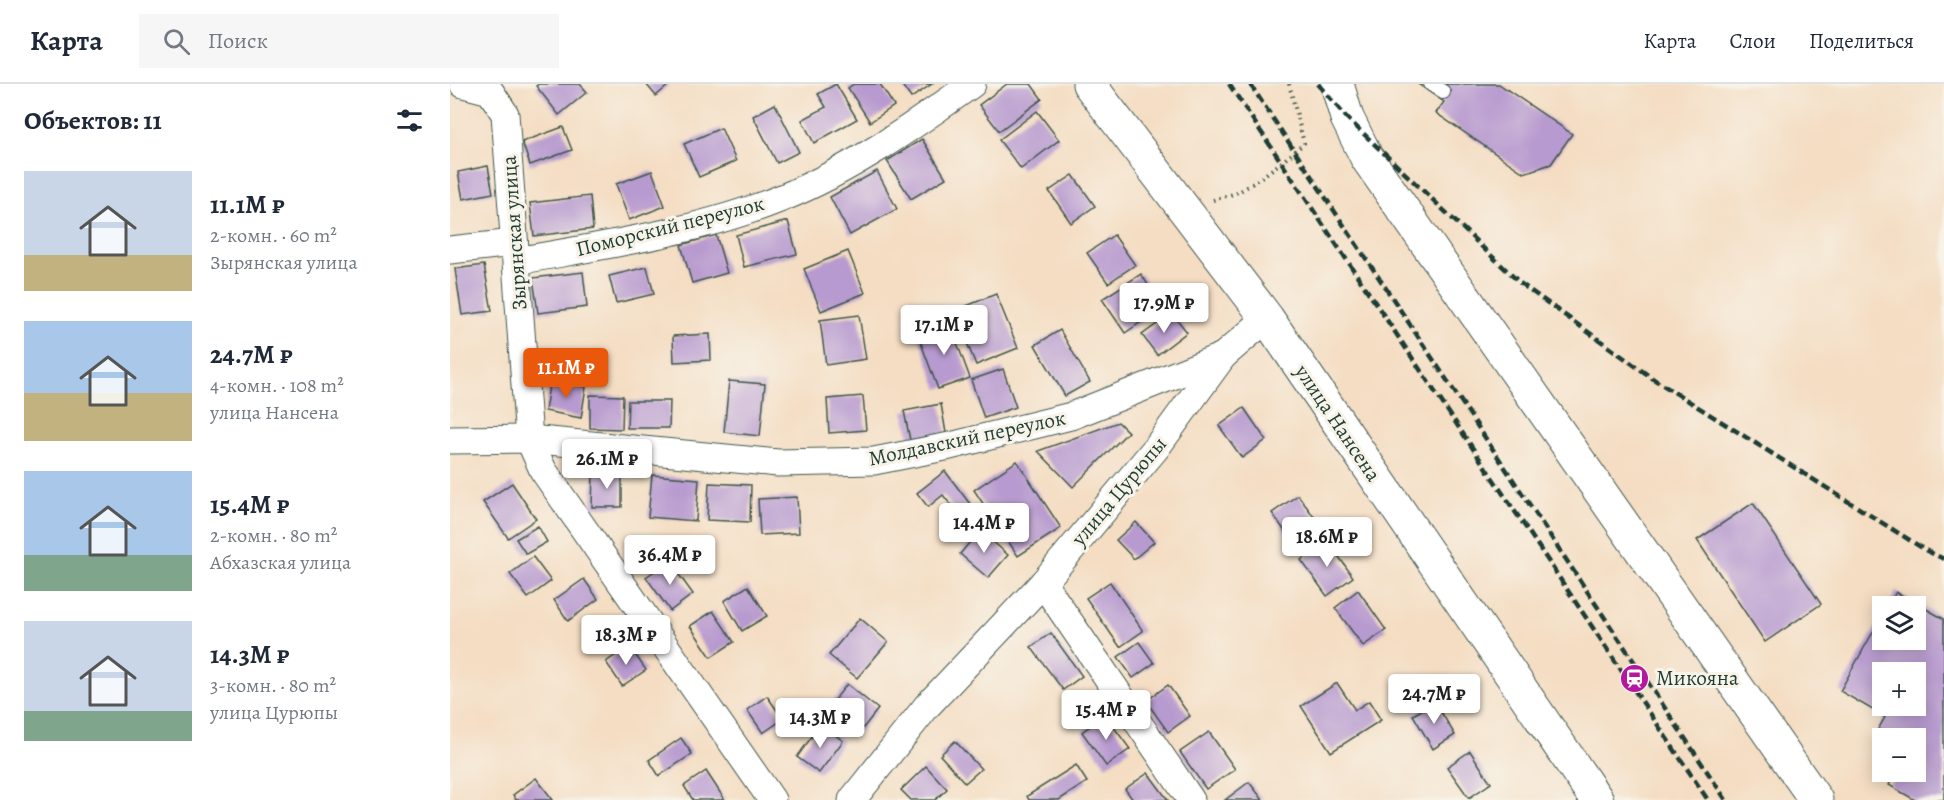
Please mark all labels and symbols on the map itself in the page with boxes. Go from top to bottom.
street label: Зырянская улица [495,154,533,311]
street label: Поморский переулок [573,189,767,263]
pin: 17.9M ₽ [1109,283,1219,334]
pin: 17.1M ₽ [889,305,999,356]
pin: 11.1M ₽ [511,348,621,399]
street label: улица Нансена [1288,358,1388,487]
street label: Молдавский переулок [866,403,1068,473]
street label: улица Цурюпы [1064,430,1173,552]
pin: 26.1M ₽ [552,439,662,490]
pin: 14.4M ₽ [929,503,1039,554]
pin: 18.6M ₽ [1272,517,1382,568]
pin: 36.4M ₽ [615,535,725,586]
pin: 18.3M ₽ [571,615,681,666]
station icon: Микояна [1619,662,1651,694]
place label: Микояна [1656,664,1739,692]
pin: 24.7M ₽ [1379,674,1489,725]
pin: 15.4M ₽ [1051,690,1161,741]
pin: 14.3M ₽ [765,698,875,749]

